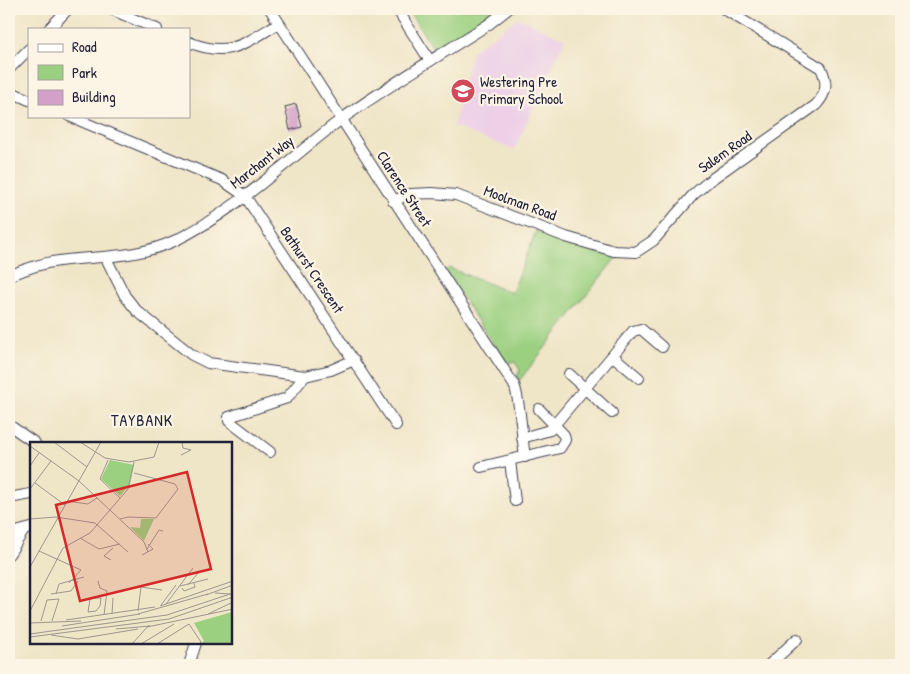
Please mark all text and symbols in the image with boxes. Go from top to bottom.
legend [28,28,190,118]
text: Road [72,36,97,57]
text: Park [72,62,97,83]
place label: Westering Pre Primary School [480,71,563,109]
school or university icon: Westering Pre Primary School [450,78,476,104]
text: Building [72,86,116,107]
street label: Salem Road [694,125,756,178]
street label: Marchant Way [226,130,298,193]
street label: Clarence Street [372,147,437,232]
street label: Moolman Road [481,180,560,225]
street label: Bathurst Crescent [276,222,350,318]
district label: TAYBANK [111,409,173,431]
inset map [30,442,232,644]

